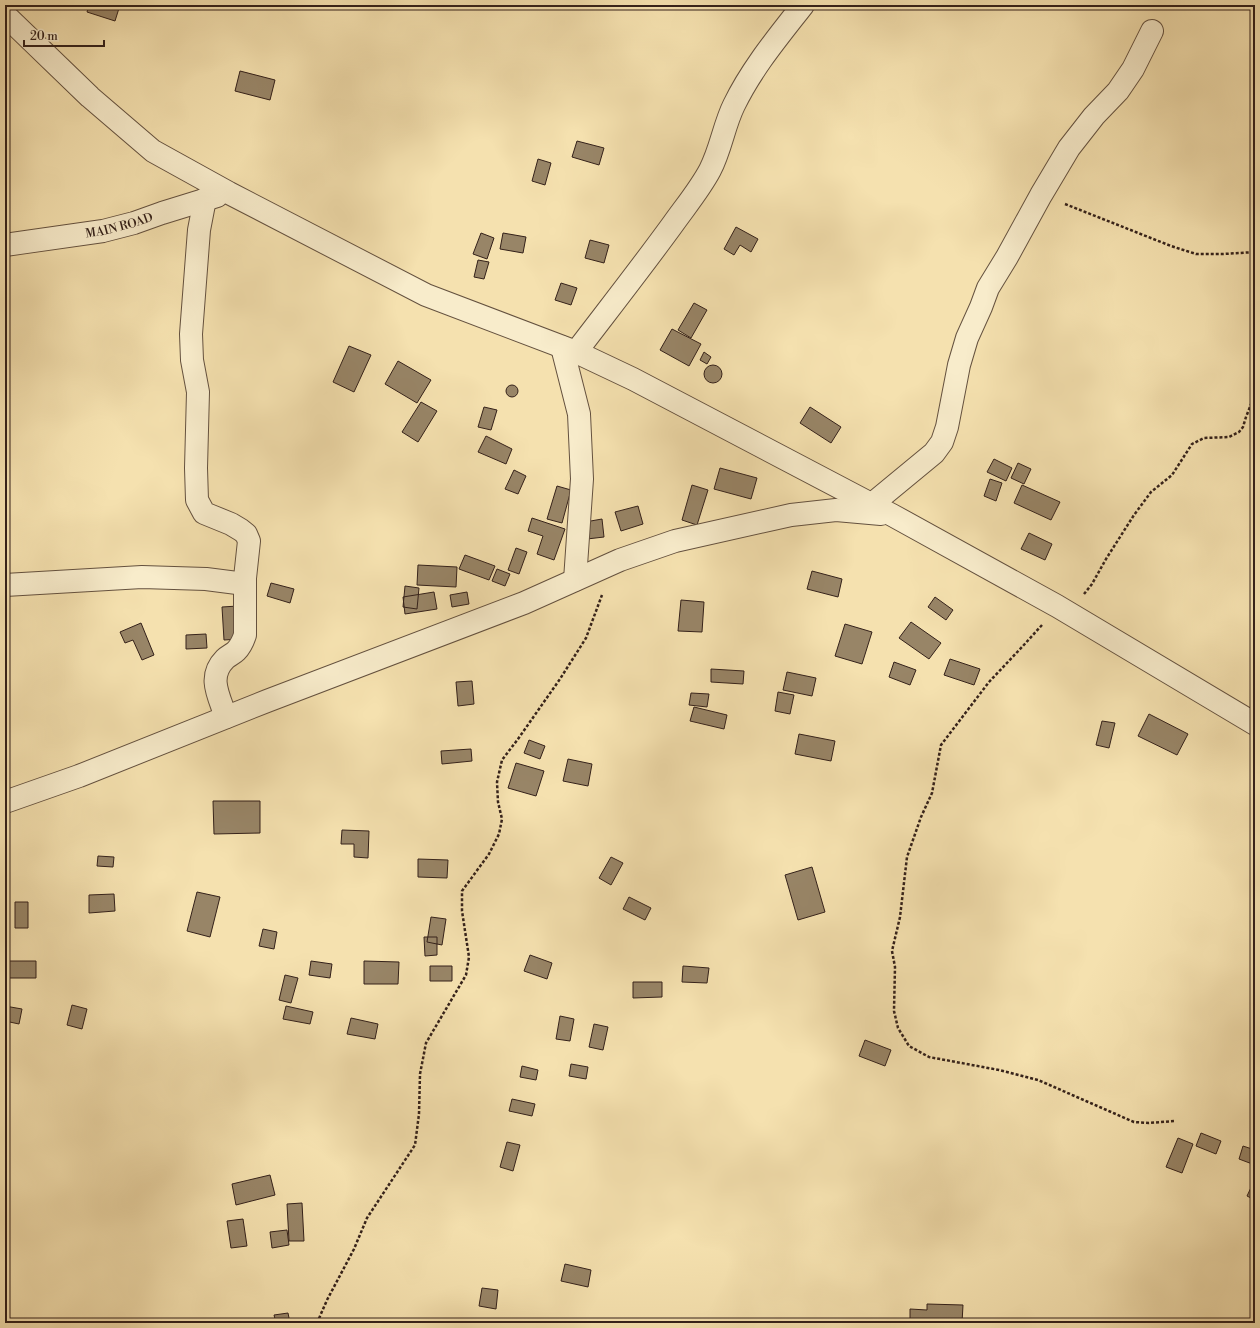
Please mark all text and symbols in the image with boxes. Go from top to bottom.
scale bar [24,22,104,48]
text: 20 m [30,29,58,44]
street label: MAIN ROAD [85,210,155,241]

